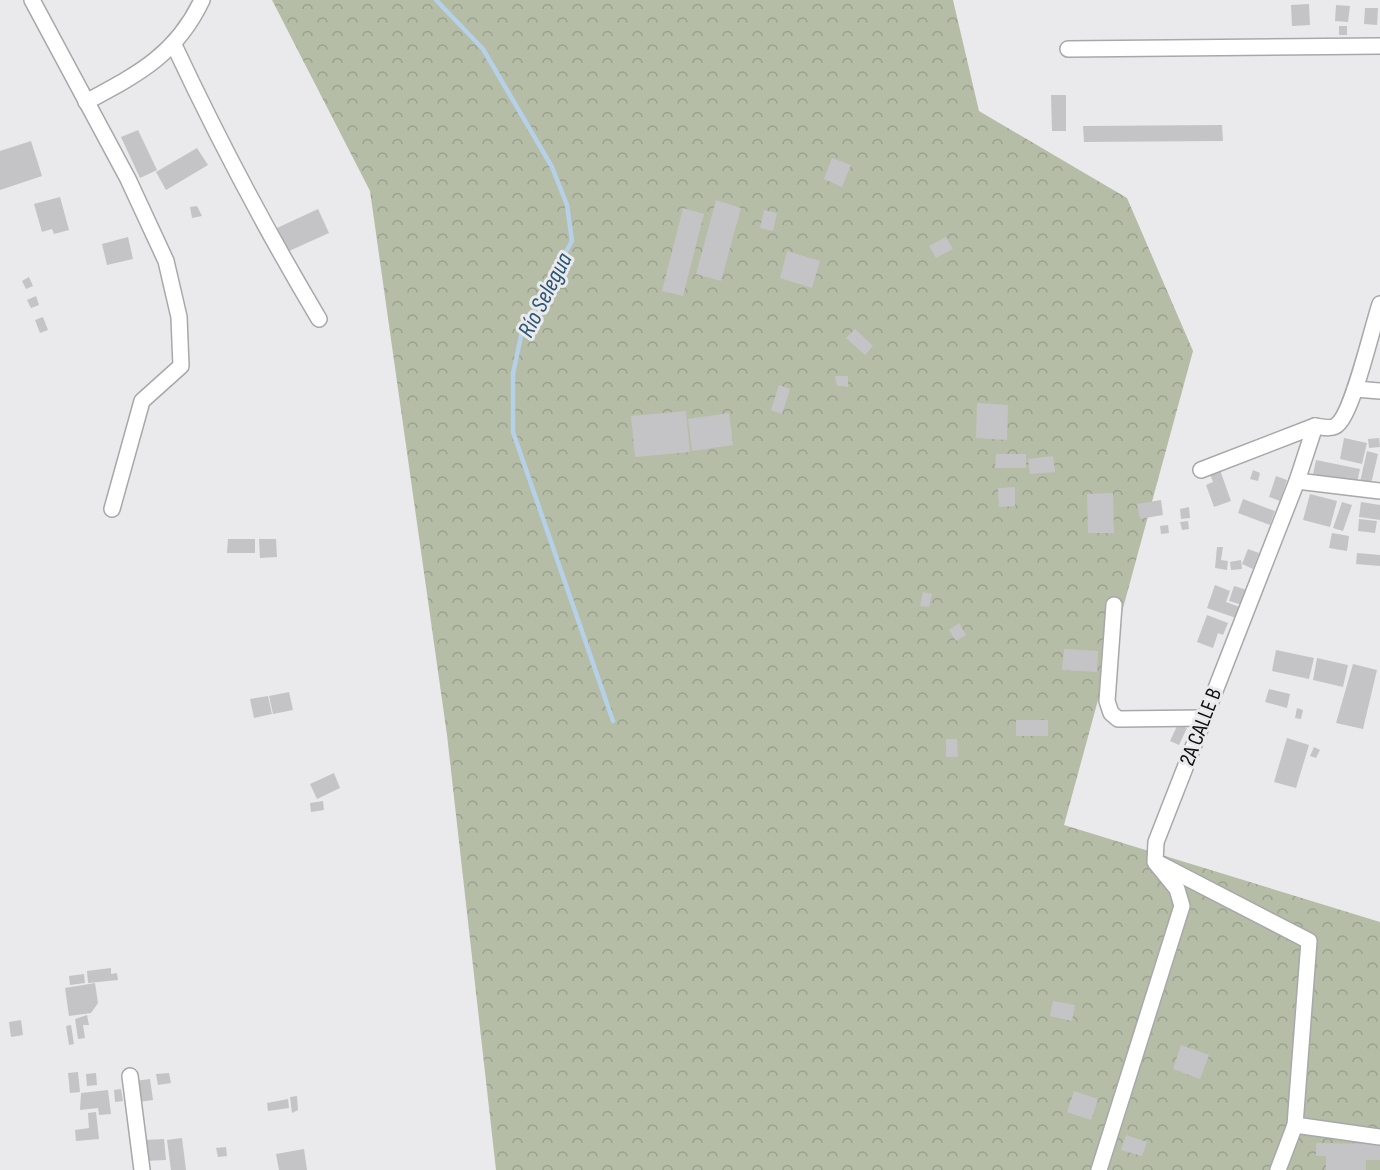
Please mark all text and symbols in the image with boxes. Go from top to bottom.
water label: Río Selegua [511,248,579,342]
street label: 2A CALLE B [1174,684,1228,770]

